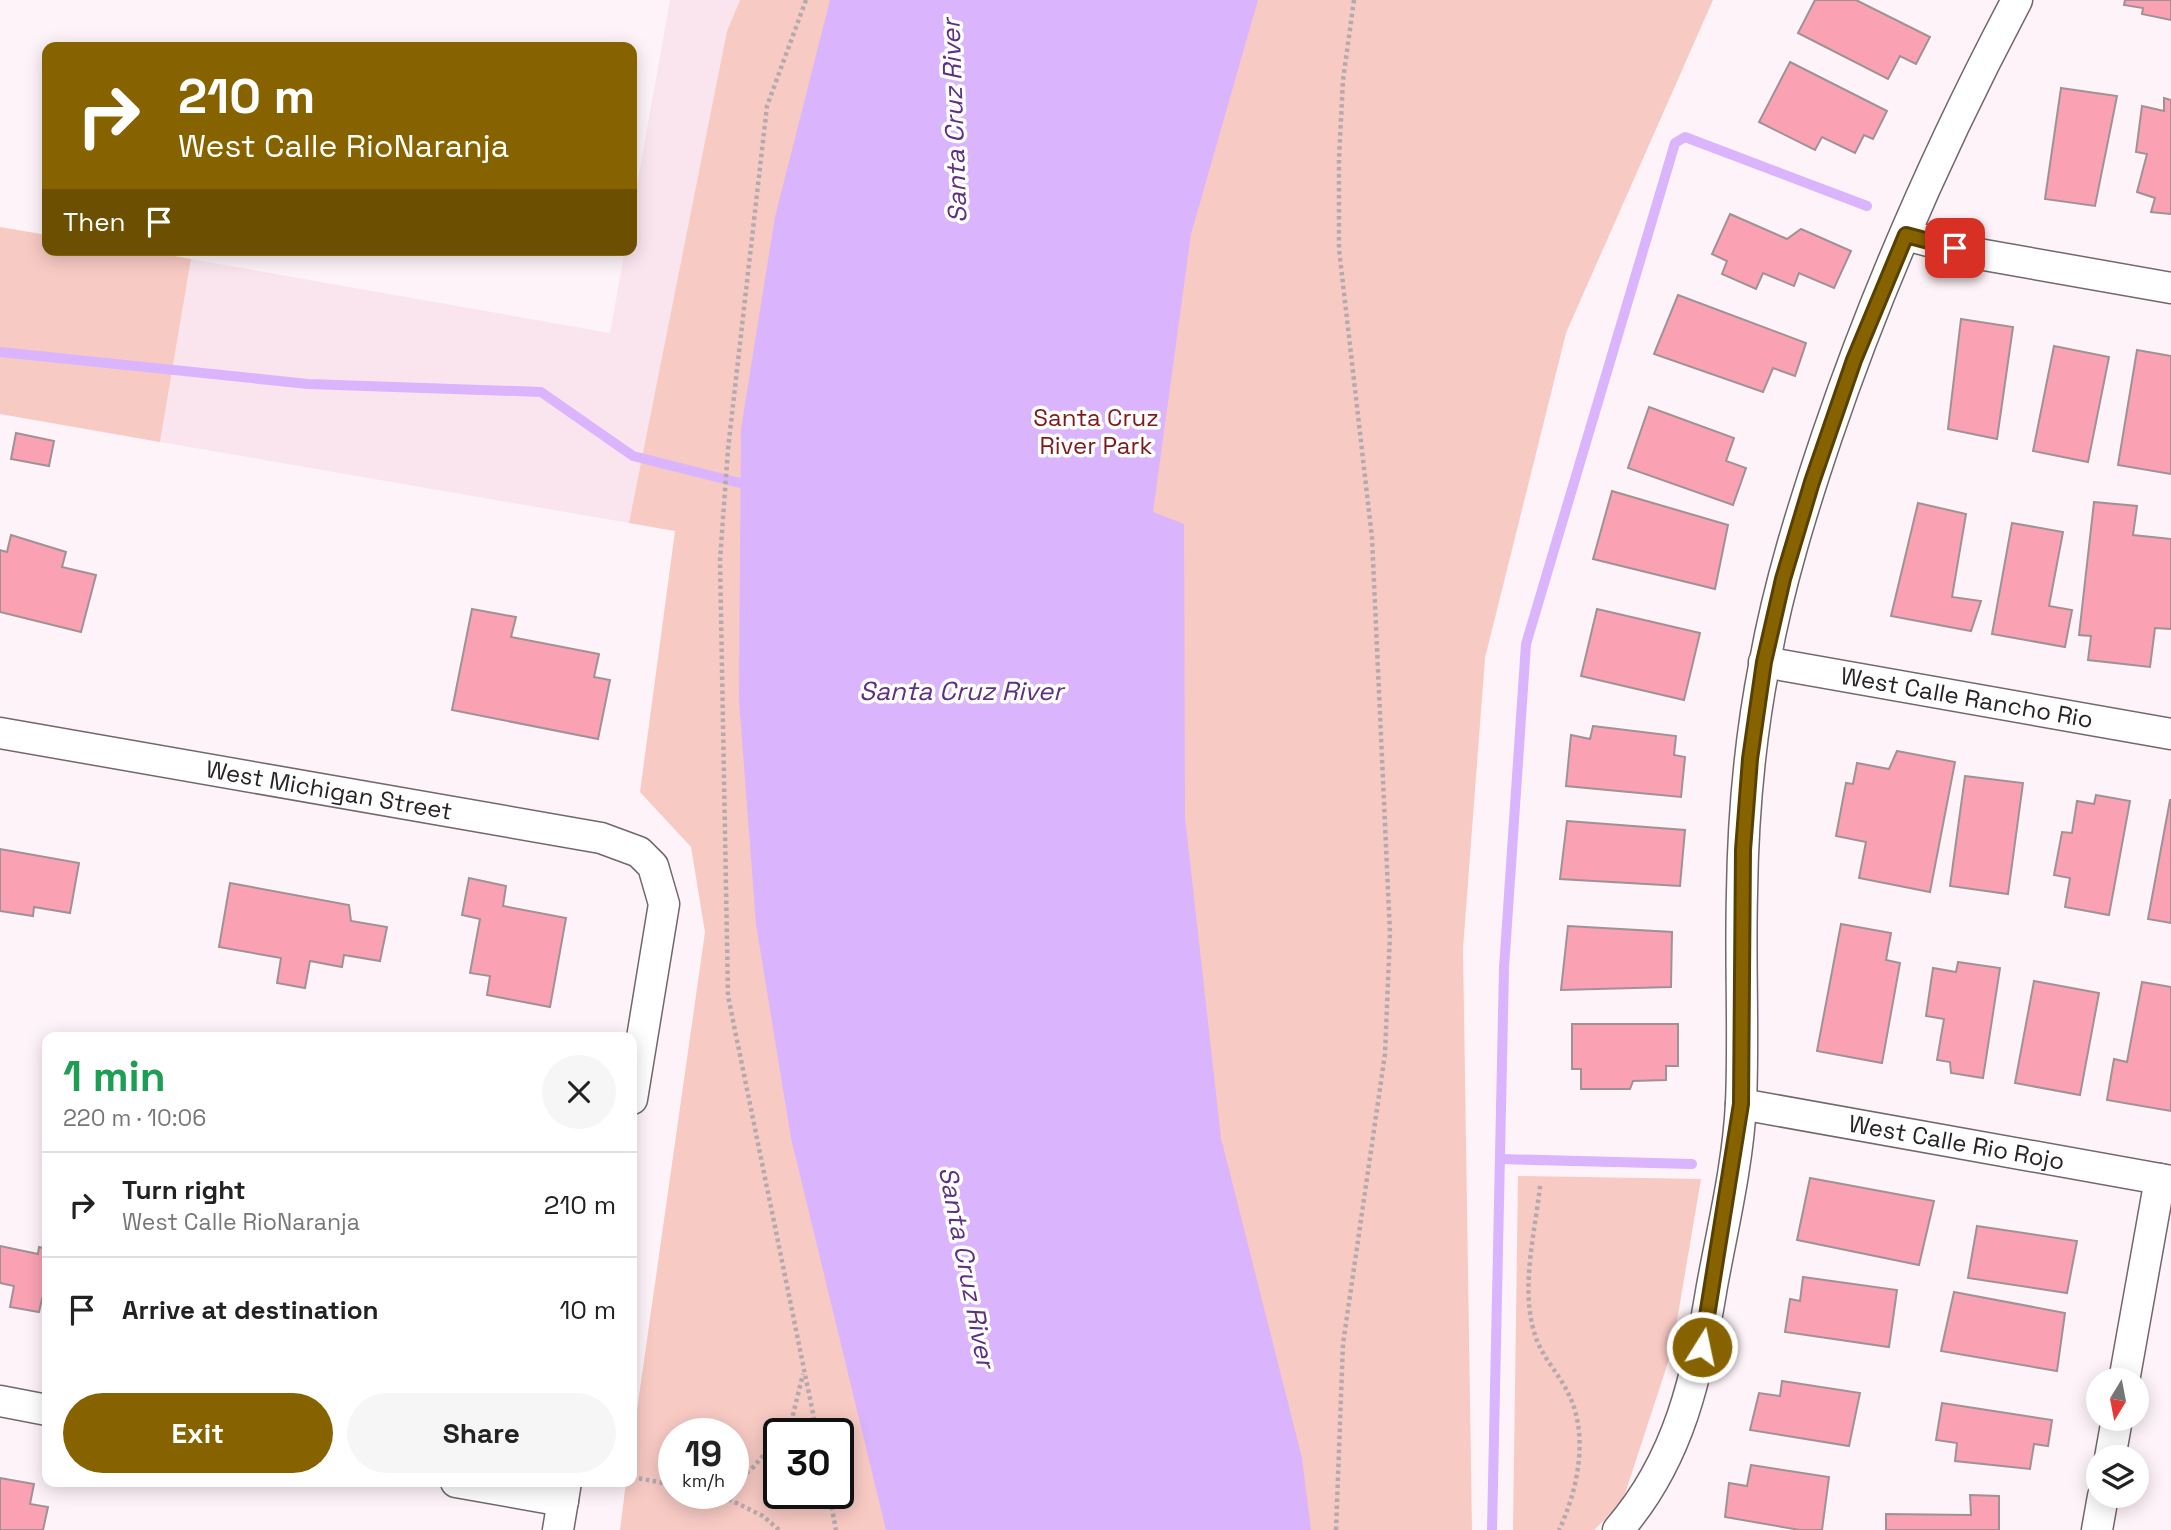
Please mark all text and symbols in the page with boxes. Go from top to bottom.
water label: Santa Cruz River [933,15,975,224]
text: 210 m [178,65,315,127]
icon: right [63,70,154,161]
text: West Calle RioNaranja [178,126,509,166]
icon: arrive [140,203,178,241]
text: Then [63,205,126,239]
pin [1925,218,1985,278]
icon: arrive [1936,229,1974,267]
park label: Santa Cruz River Park [1033,402,1159,461]
street label: West Calle Rancho Rio [1838,660,2095,735]
water label: Santa Cruz River [859,674,1066,708]
street label: West Michigan Street [203,753,455,827]
text: 1 min [63,1050,166,1103]
button: close [542,1055,616,1129]
text: 220 m · 10:06 [63,1103,206,1133]
street label: West Calle Rio Rojo [1846,1108,2067,1177]
water label: Santa Cruz River [931,1164,1004,1374]
text: Turn right [122,1173,246,1207]
icon: right [63,1186,101,1224]
text: 210 m [544,1188,616,1222]
text: West Calle RioNaranja [122,1207,360,1237]
icon: arrive [63,1291,101,1329]
text: Arrive at destination [122,1293,379,1327]
text: 10 m [559,1293,616,1327]
position arrow [1665,1310,1739,1384]
north arrow [2086,1368,2149,1432]
map controls [2086,1368,2149,1508]
button: Exit [63,1393,333,1473]
button: Share [347,1393,616,1473]
speed limit sign: 30 [763,1418,854,1509]
text: 19 [685,1432,722,1476]
button: layers [2086,1445,2149,1508]
text: km/h [682,1469,725,1492]

